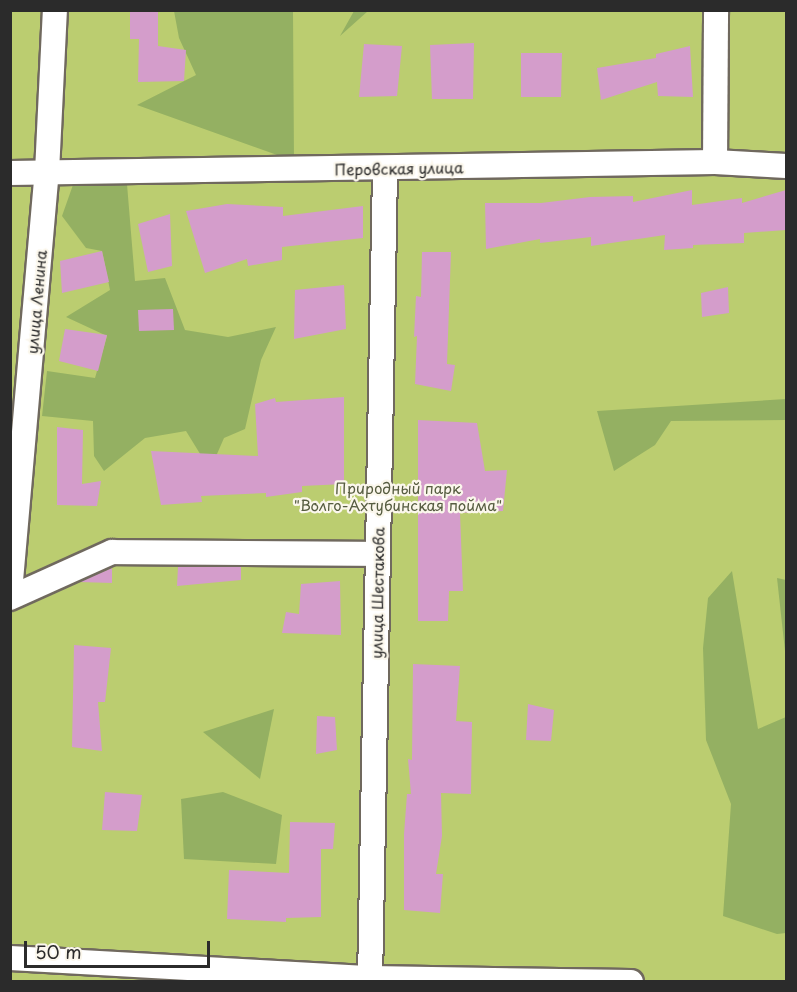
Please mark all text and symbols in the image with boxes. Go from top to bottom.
street label: Перовская улица [334,158,464,178]
street label: улица Ленина [22,249,50,355]
park label: Природный парк "Волго-Ахтубинская пойма" [294,478,502,513]
street label: улица Шестакова [367,527,387,659]
scale bar [27,929,213,967]
text: 50 m [35,938,82,965]

